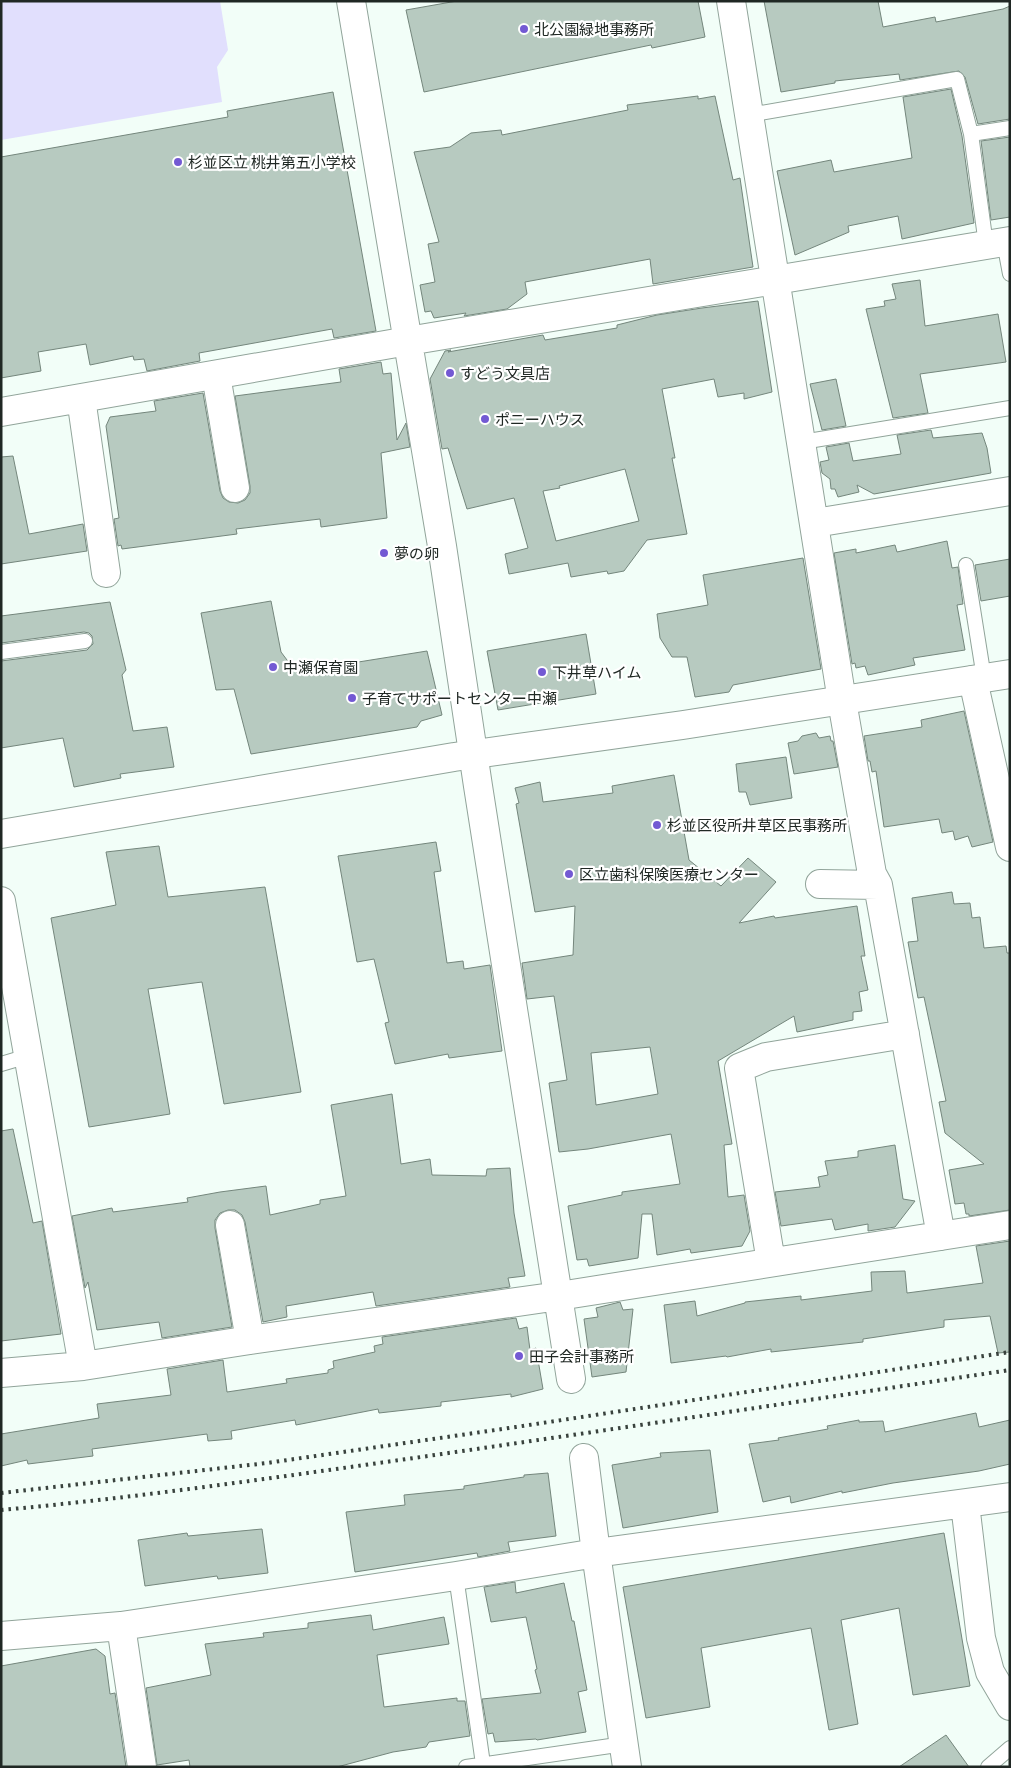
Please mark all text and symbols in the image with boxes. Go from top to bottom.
place label: 北公園緑地事務所 [534,20,654,38]
marker: 北公園緑地事務所 [518,23,530,35]
place label: 杉並区立 桃井第五小学校 [188,153,356,171]
marker: 杉並区立 桃井第五小学校 [172,156,184,168]
place label: すどう文具店 [460,364,550,382]
marker: すどう文具店 [444,367,456,379]
place label: ポニーハウス [495,410,585,428]
marker: ポニーハウス [479,413,491,425]
place label: 夢の卵 [394,544,439,562]
marker: 夢の卵 [378,547,390,559]
place label: 中瀬保育園 [283,658,358,676]
marker: 中瀬保育園 [267,661,279,673]
place label: 下井草ハイム [552,663,641,681]
marker: 下井草ハイム [536,666,548,678]
place label: 子育てサポートセンター中瀬 [362,689,557,707]
marker: 子育てサポートセンター中瀬 [346,692,358,704]
place label: 杉並区役所井草区民事務所 [667,816,847,834]
marker: 杉並区役所井草区民事務所 [651,819,663,831]
place label: 区立歯科保険医療センター [579,865,759,883]
marker: 区立歯科保険医療センター [563,868,575,880]
place label: 田子会計事務所 [529,1347,634,1365]
marker: 田子会計事務所 [513,1350,525,1362]

